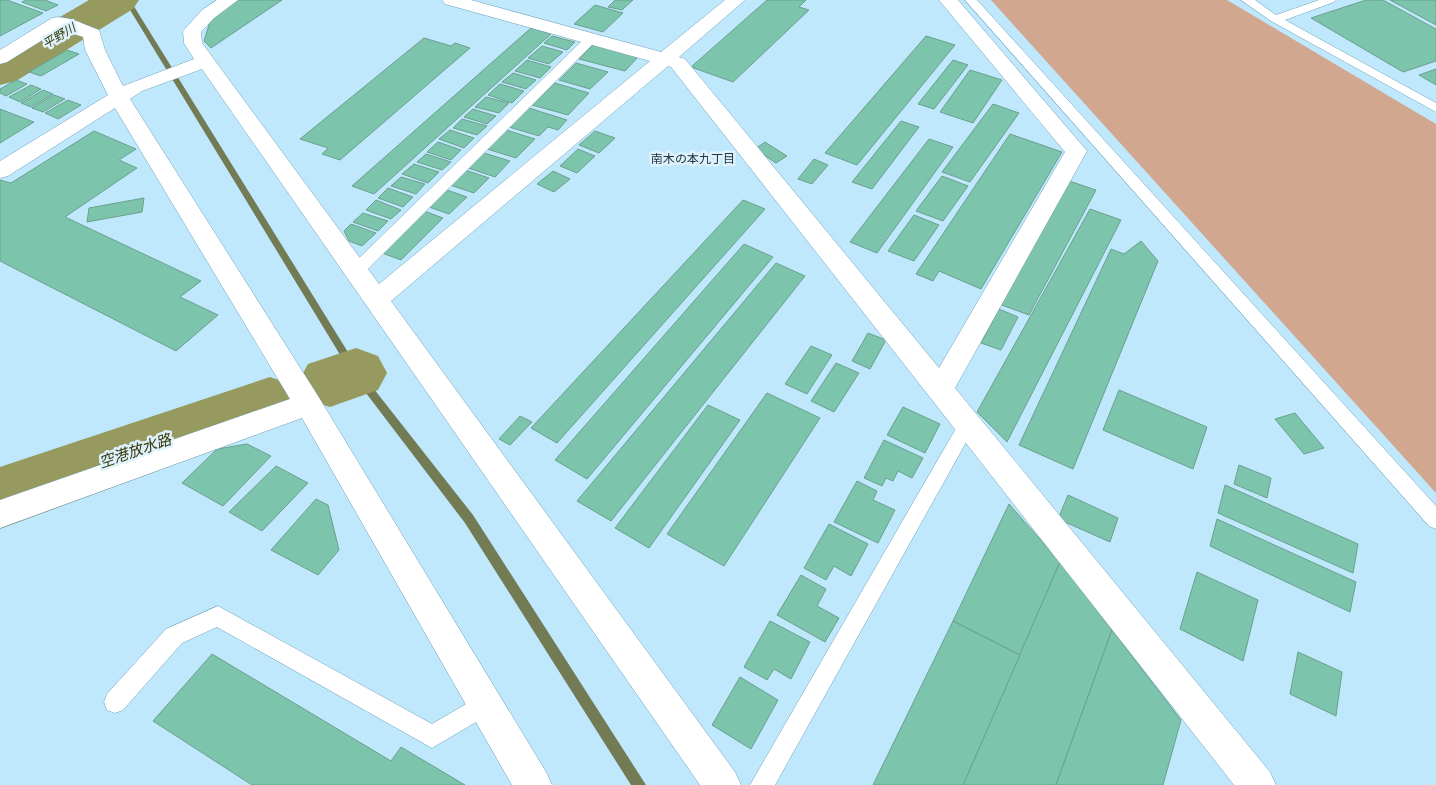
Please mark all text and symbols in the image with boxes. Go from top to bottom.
water label: 平野川 [39,18,80,52]
district label: 南木の本九丁目 [651,150,735,167]
water label: 空港放水路 [96,428,176,473]

